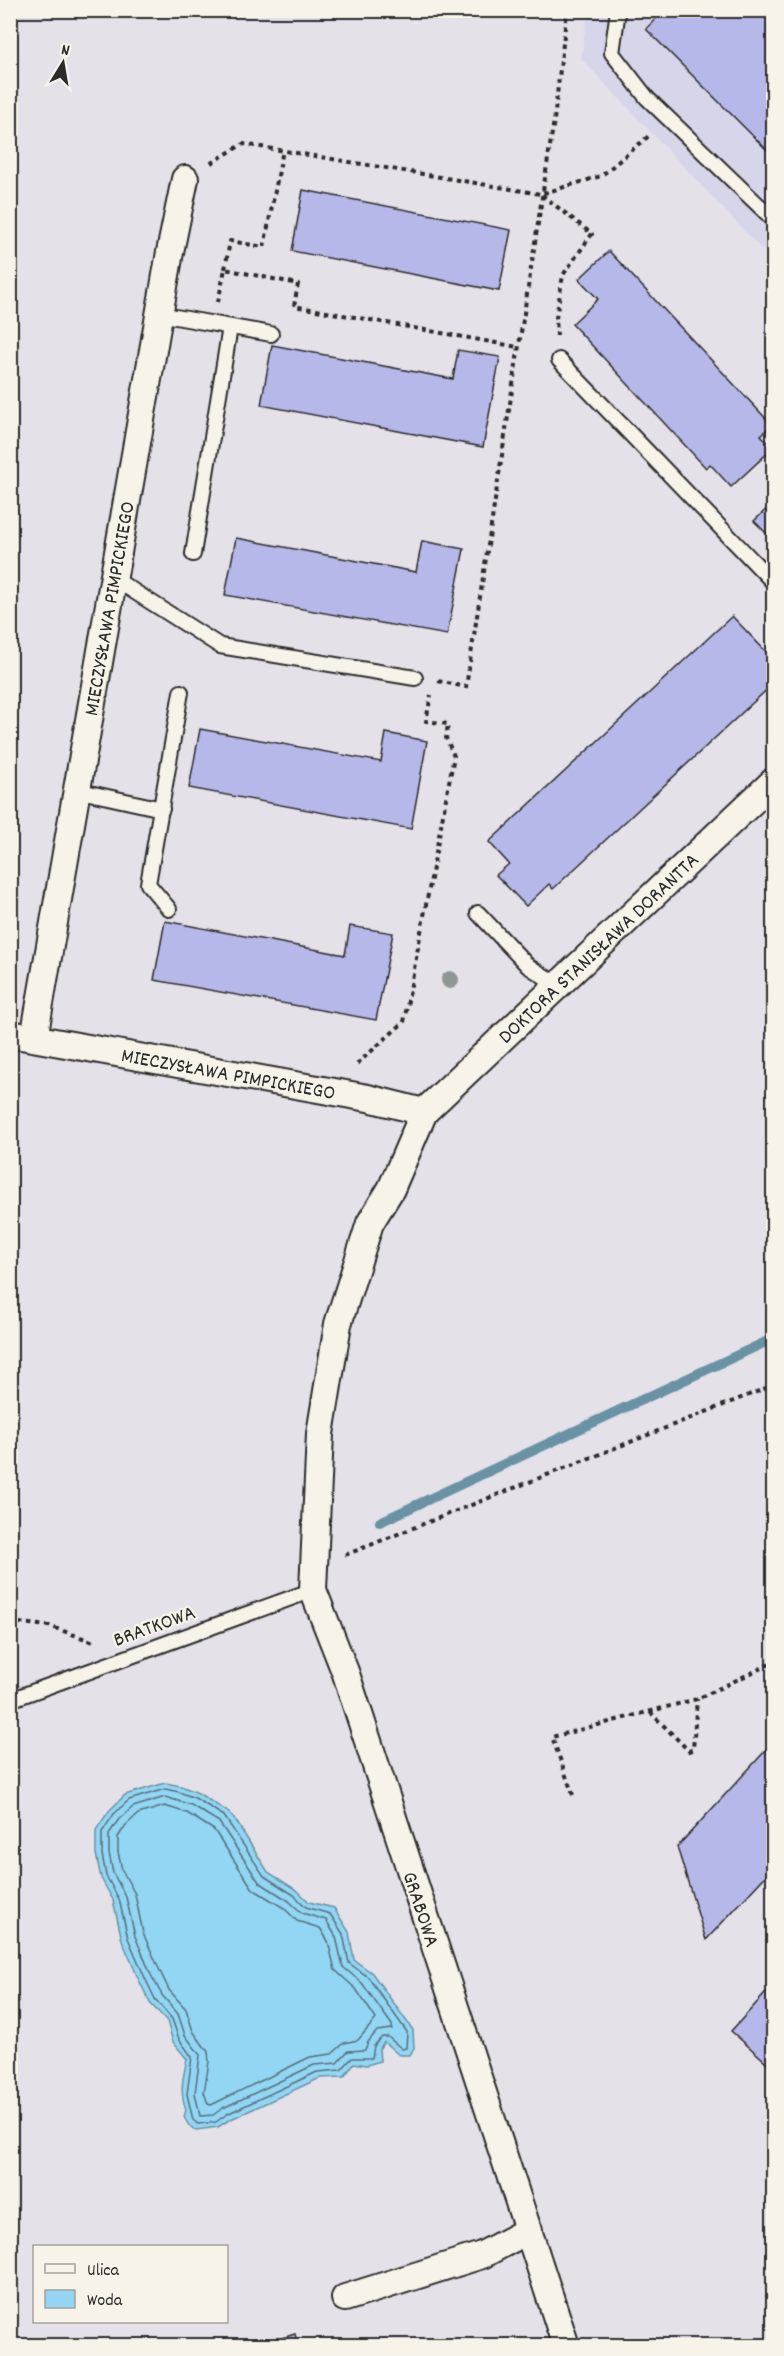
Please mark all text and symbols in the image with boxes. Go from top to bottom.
north arrow [33,33,93,93]
text: N [59,39,72,63]
street label: MIECZYSŁAWA PIMPICKIEGO [78,499,145,718]
street label: DOKTORA STANISŁAWA DORANTTA [493,847,707,1052]
street label: MIECZYSŁAWA PIMPICKIEGO [119,1042,337,1110]
street label: BRATKOWA [110,1599,200,1657]
street label: GRABOWA [393,1868,445,1952]
legend [33,2245,228,2323]
text: Ulica [87,2259,119,2284]
text: Woda [87,2289,123,2314]

